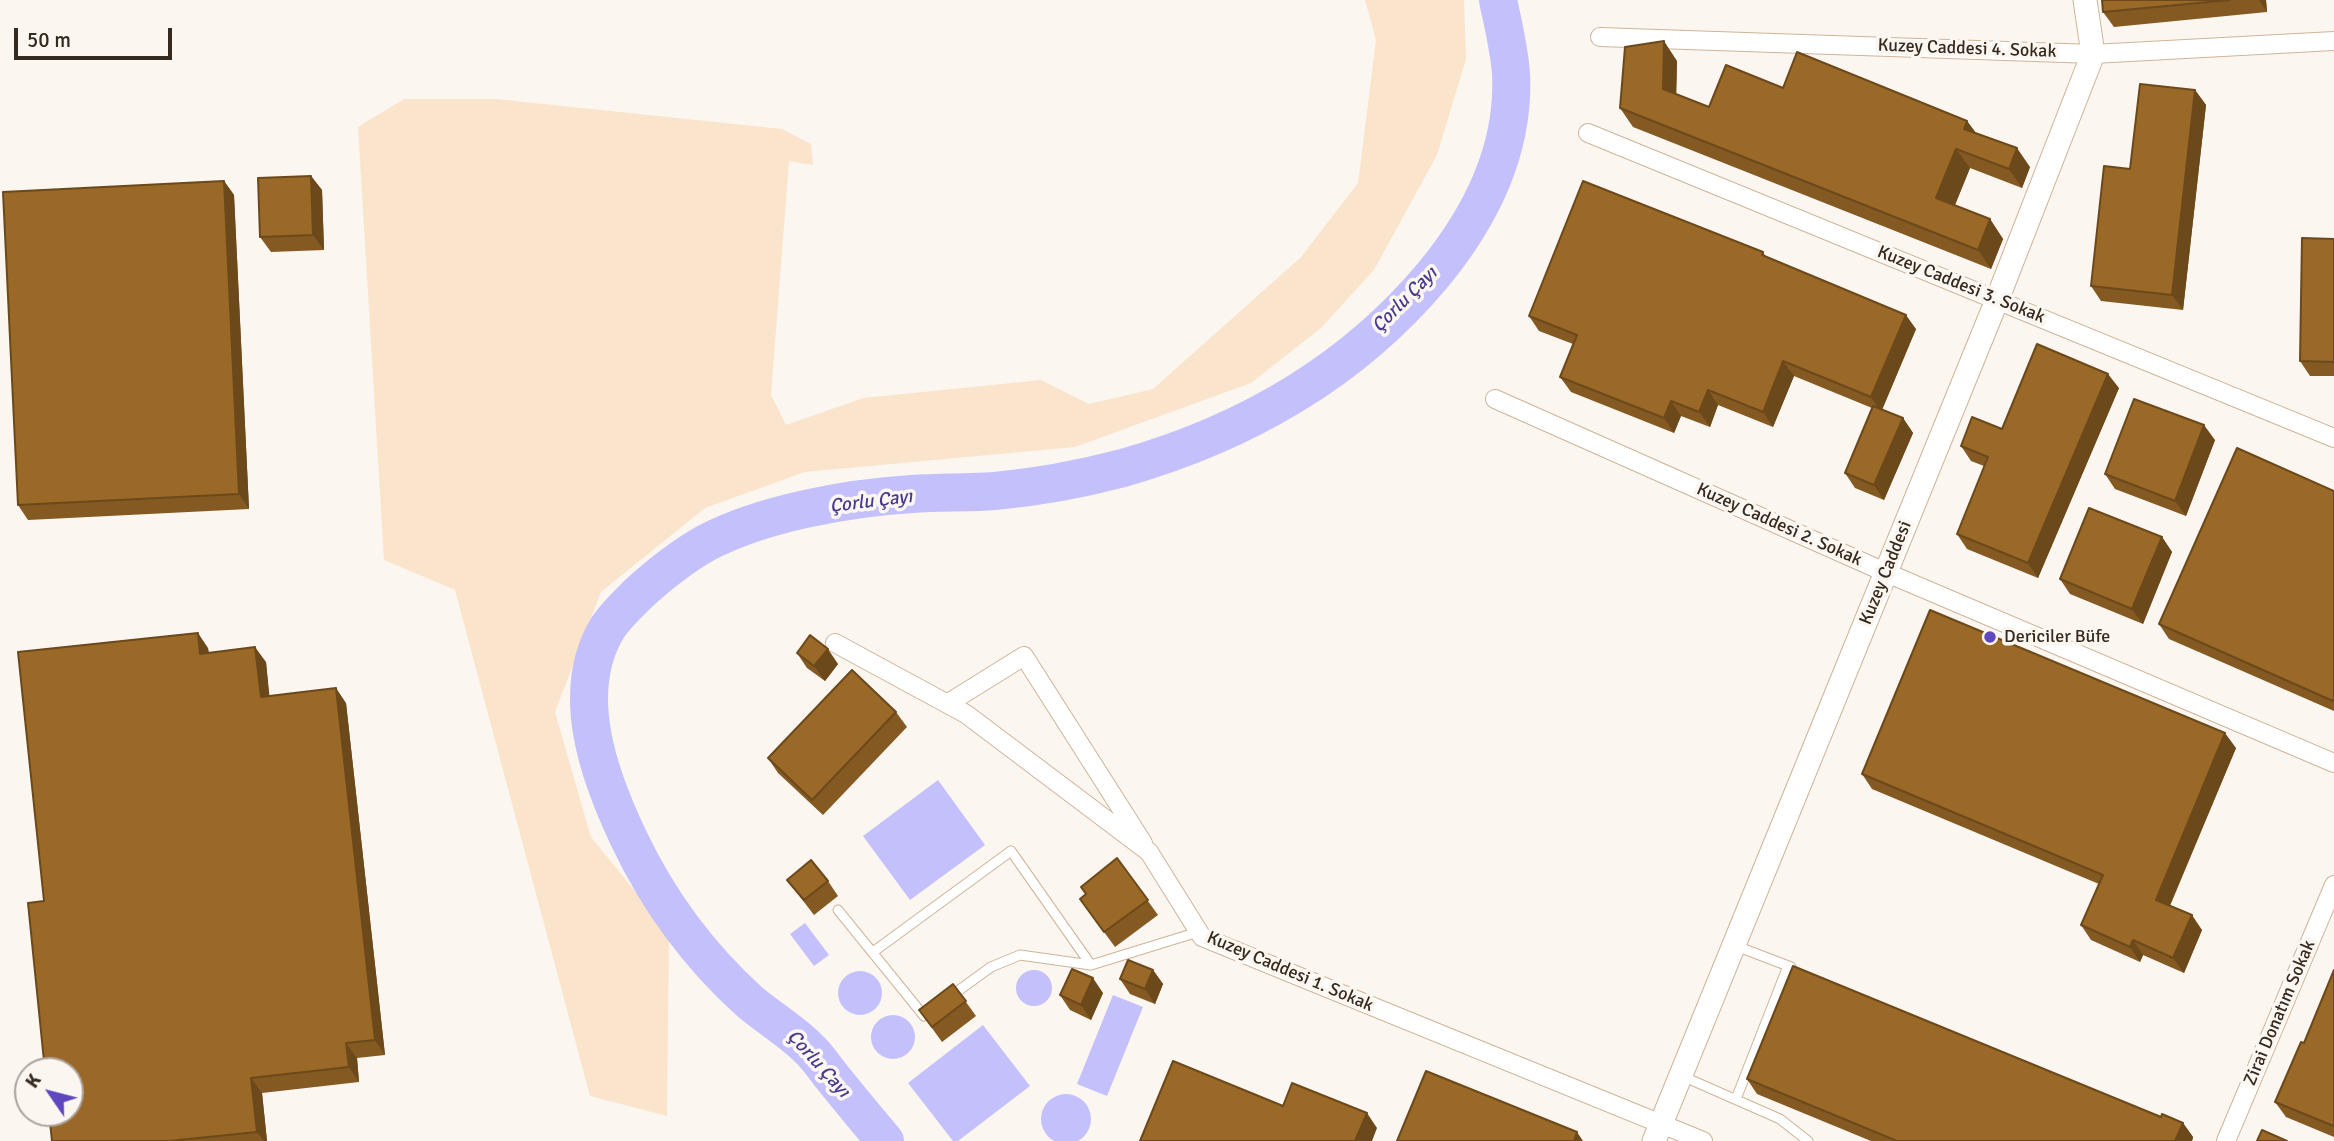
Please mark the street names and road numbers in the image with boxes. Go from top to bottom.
street label: Kuzey Caddesi 4. Sokak [1877,35,2057,63]
street label: Kuzey Caddesi 3. Sokak [1874,242,2048,328]
street label: Kuzey Caddesi 2. Sokak [1693,479,1865,571]
street label: Kuzey Caddesi [1855,518,1917,628]
street label: Kuzey Caddesi 1. Sokak [1204,927,1376,1017]
street label: Zirai Donatım Sokak [2240,937,2320,1089]

